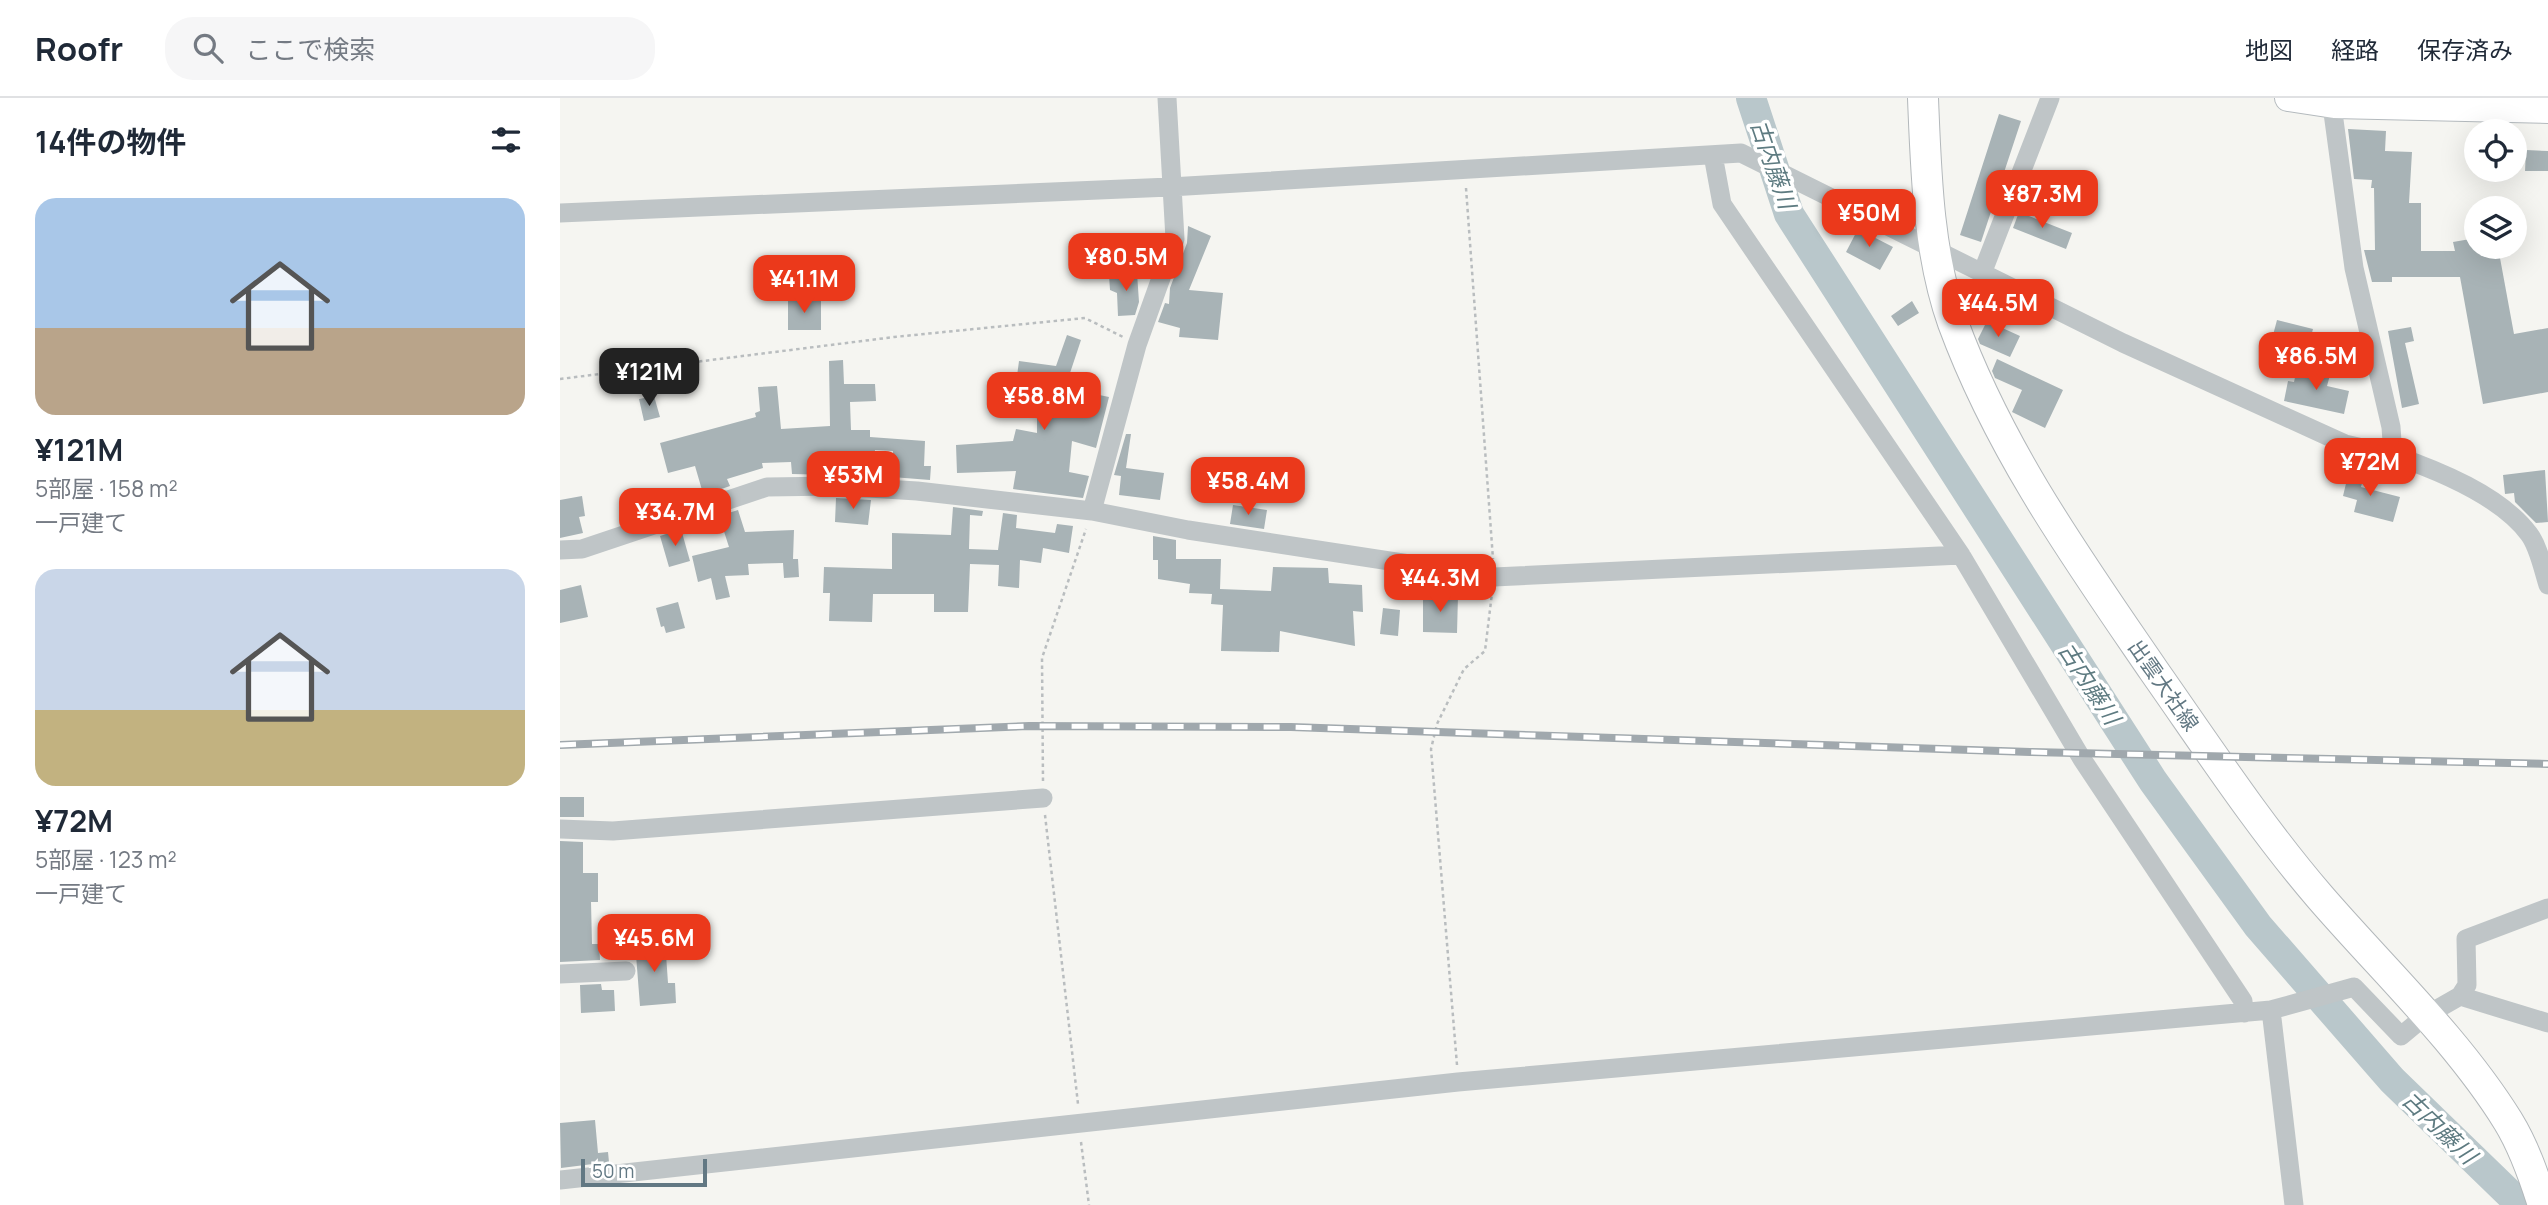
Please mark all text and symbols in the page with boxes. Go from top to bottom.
search box [165,17,655,80]
text: Roofr [35,26,123,71]
icon: search [189,29,227,67]
text: ここで検索 [245,31,375,67]
text: 地図 [2245,33,2293,66]
text: 経路 [2331,33,2379,66]
text: 保存済み [2417,33,2513,66]
water label: 古内藤川 [1744,115,1805,216]
map controls [2464,119,2527,259]
button: locate [2464,119,2527,182]
text: 14件の物件 [35,121,186,162]
icon: filters [487,121,525,159]
pin: ¥87.3M [1985,170,2099,230]
text: ¥87.3M [2002,177,2082,209]
pin: ¥50M [1828,190,1910,249]
text: ¥50M [1838,196,1900,228]
button: layers [2464,196,2527,259]
pin: ¥80.5M [1069,234,1183,293]
text: ¥80.5M [1084,240,1168,272]
icon: home [217,243,343,369]
pin: ¥41.1M [747,256,861,315]
text: ¥41.1M [769,262,839,294]
pin: ¥44.5M [1941,280,2055,339]
text: ¥44.5M [1958,286,2038,318]
pin: ¥86.5M [2259,332,2373,392]
text: ¥86.5M [2275,339,2357,371]
pin: ¥121M [600,348,698,408]
text: ¥121M [615,355,683,387]
pin: ¥58.8M [987,372,1101,432]
text: ¥58.8M [1003,379,1085,411]
text: ¥121M [35,429,123,470]
pin: ¥72M [2329,438,2411,498]
text: ¥72M [2340,445,2400,477]
pin: ¥53M [812,452,894,511]
text: ¥53M [823,458,883,490]
pin: ¥58.4M [1191,458,1305,517]
text: ¥58.4M [1207,464,1289,496]
text: 5部屋 · 158 m² [35,472,178,504]
pin: ¥34.7M [618,489,732,548]
text: ¥34.7M [635,495,715,527]
text: 一戸建て [35,506,127,538]
pin: ¥44.3M [1383,554,1497,614]
text: ¥44.3M [1400,561,1480,593]
icon: home [217,614,343,740]
street label: 出雲大社線 [2122,634,2206,736]
water label: 古内藤川 [2052,636,2130,733]
text: ¥72M [35,800,113,841]
text: 5部屋 · 123 m² [35,843,177,875]
text: 一戸建て [35,877,127,909]
pin: ¥45.6M [597,914,711,974]
text: ¥45.6M [614,921,694,953]
water label: 古内藤川 [2396,1084,2486,1173]
scale bar [581,1156,707,1188]
text: 50 m [592,1158,634,1184]

